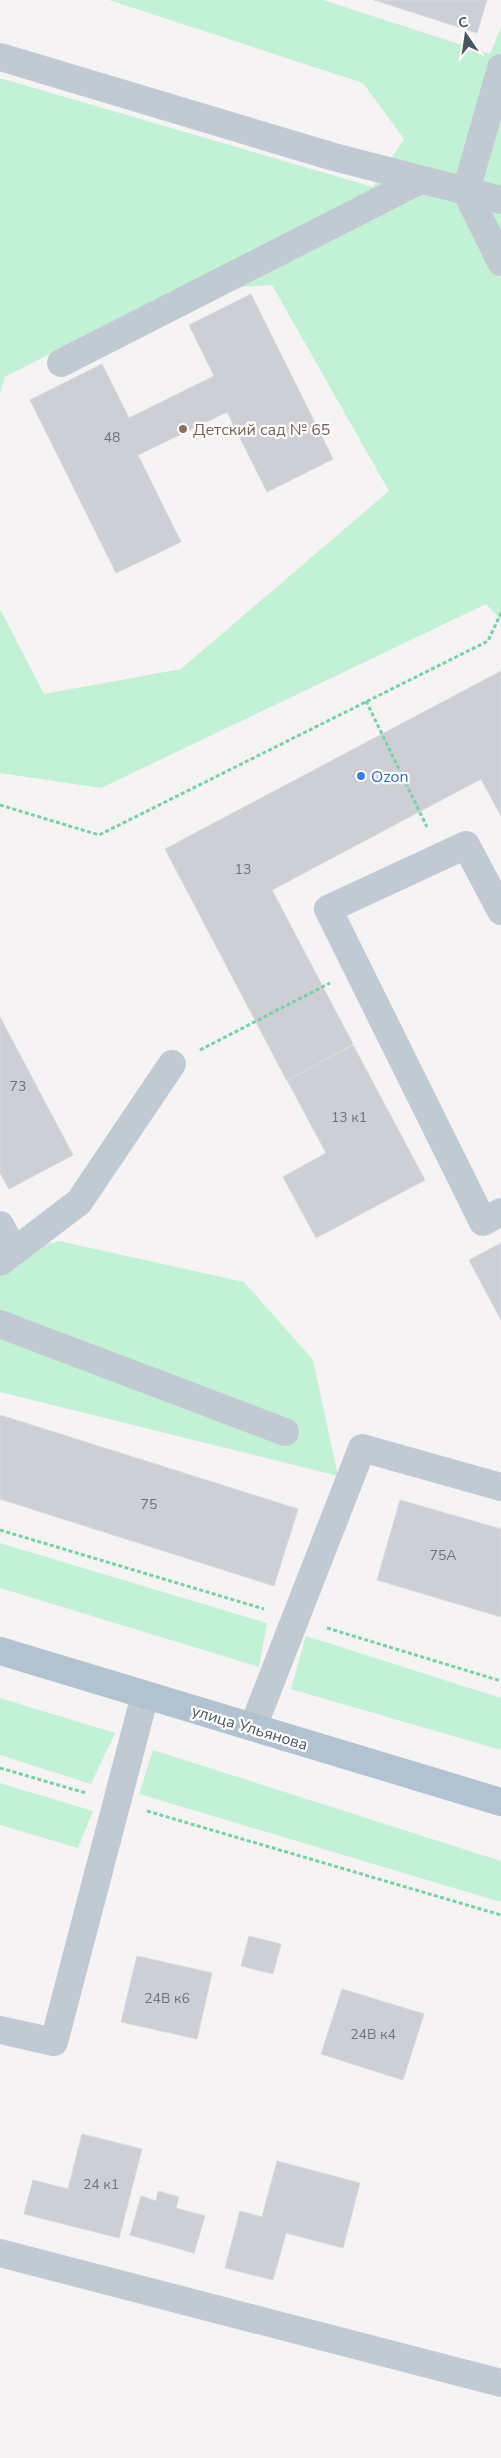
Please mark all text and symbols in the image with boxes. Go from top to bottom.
north arrow [441,10,491,60]
text: С [456,12,470,33]
place label: Детский сад № 65 [193,419,330,441]
marker: Детский сад № 65 [177,423,189,435]
house number: 48 [104,428,120,447]
place label: Ozon [371,766,409,788]
marker: Ozon [355,770,367,782]
house number: 13 [235,860,251,879]
house number: 73 [10,1077,26,1096]
house number: 13 к1 [331,1108,367,1127]
house number: 75 [141,1495,157,1514]
house number: 75А [429,1546,457,1565]
street label: улица Ульянова [189,1700,310,1756]
house number: 24В к6 [144,1989,190,2008]
house number: 24В к4 [350,2025,396,2044]
house number: 24 к1 [83,2175,119,2194]

